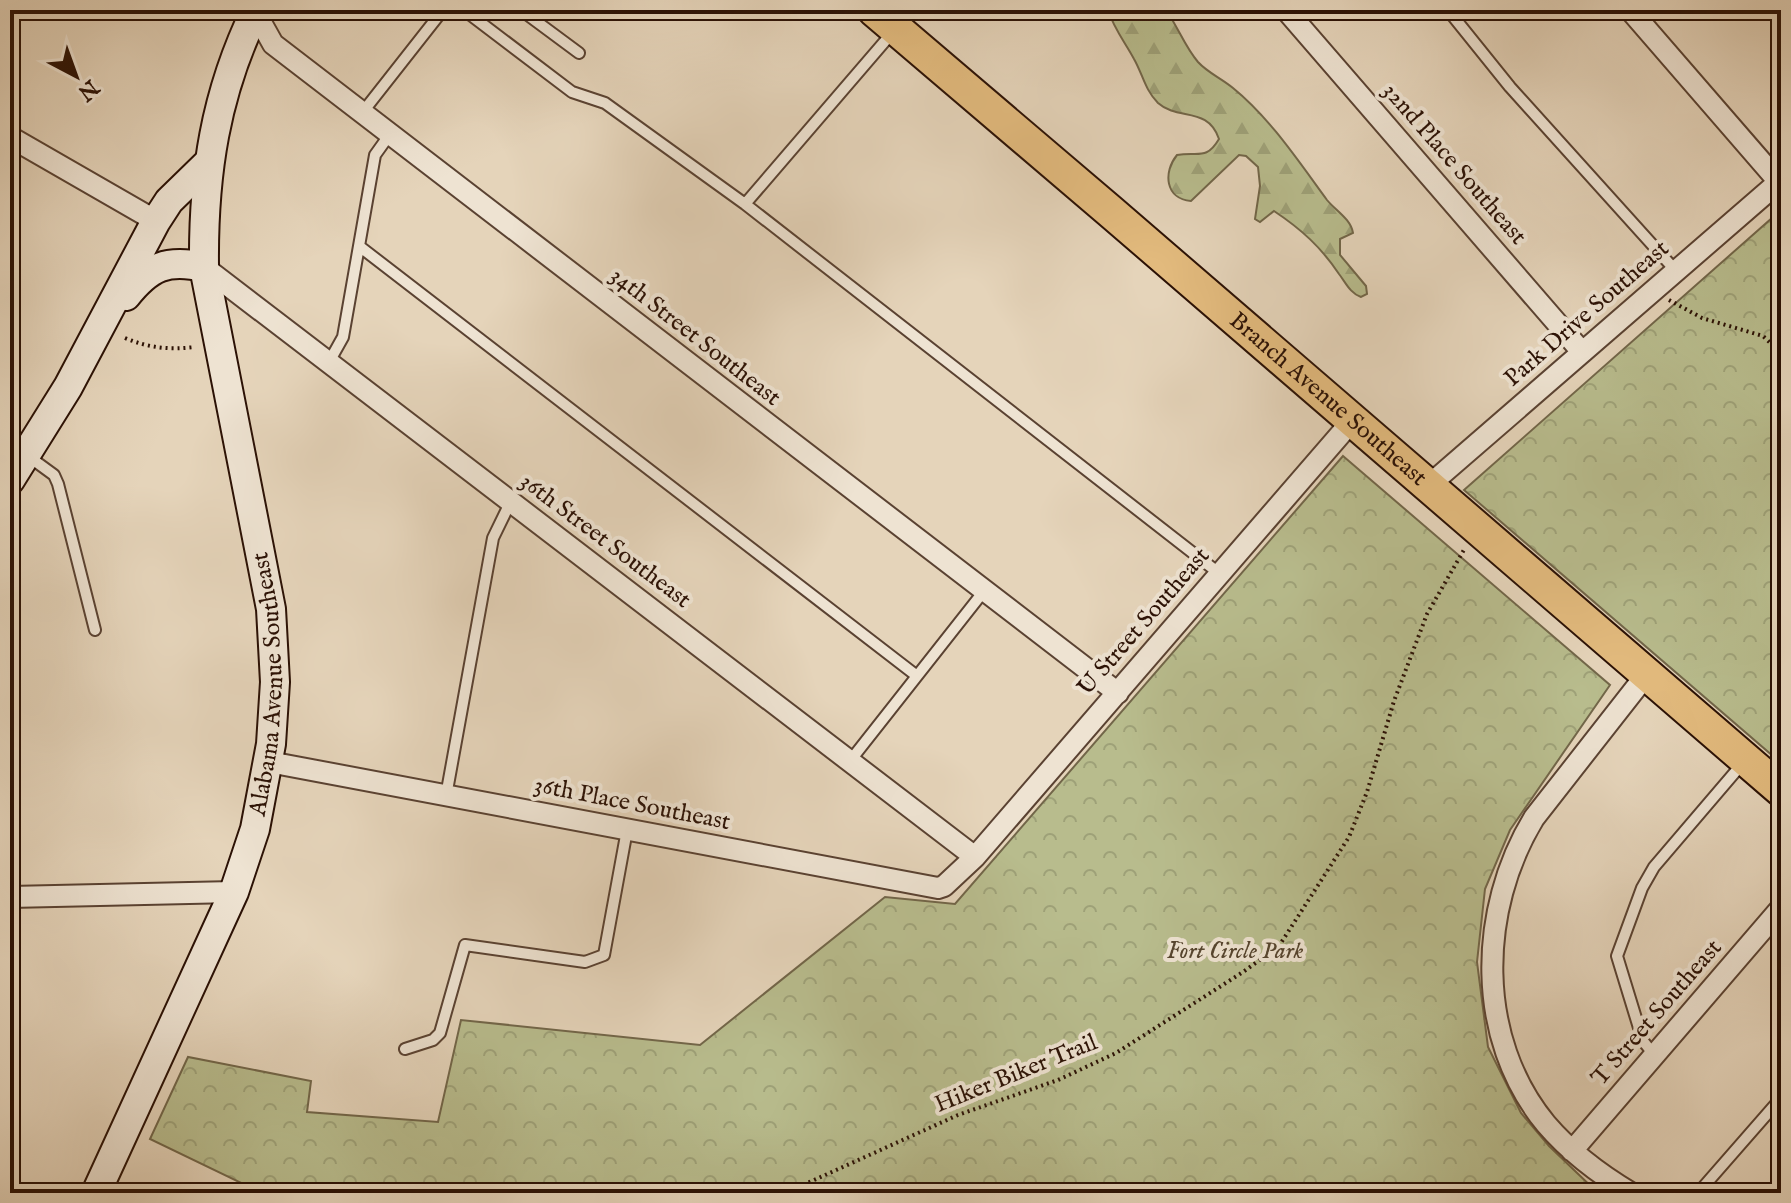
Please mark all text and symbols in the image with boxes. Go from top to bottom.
north arrow [36,36,116,116]
text: N [71,72,105,106]
street label: 32nd Place Southeast [1375,76,1533,252]
street label: Park Drive Southeast [1498,234,1676,394]
street label: 34th Street Southeast [603,261,787,413]
street label: Branch Avenue Southeast [1223,305,1433,493]
street label: 36th Street Southeast [513,466,697,616]
street label: U Street Southeast [1071,541,1217,703]
street label: Alabama Avenue Southeast [242,549,291,820]
street label: 36th Place Southeast [531,770,733,838]
street label: T Street Southeast [1585,933,1729,1093]
park label: Fort Circle Park [1167,936,1304,967]
street label: Hiker Biker Trail [930,1027,1102,1121]

